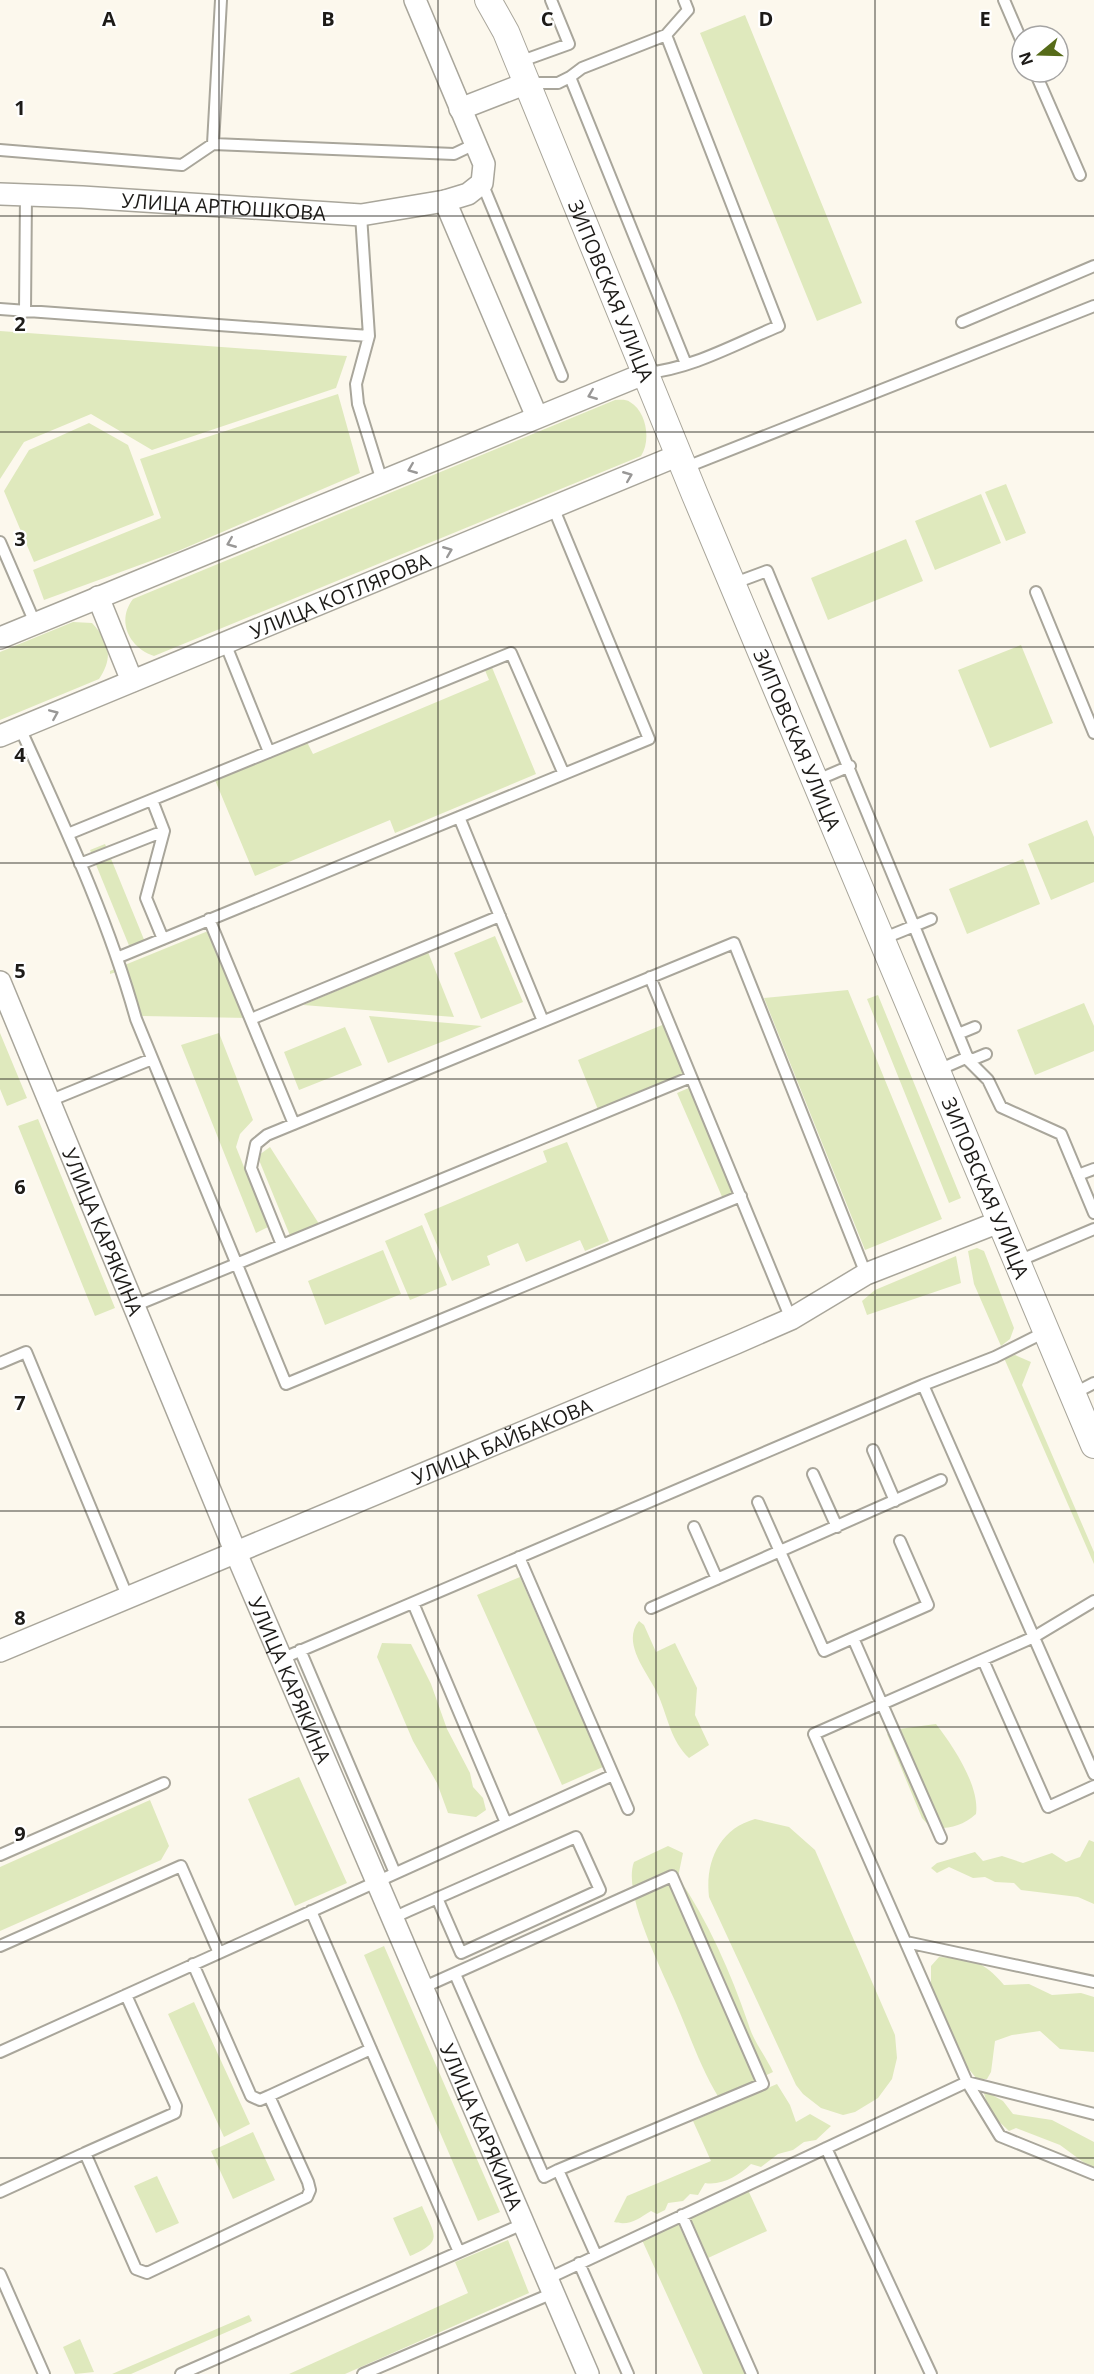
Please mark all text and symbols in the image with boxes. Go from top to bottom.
text: A [102,5,116,32]
text: B [321,5,335,32]
text: C [541,5,554,32]
text: D [759,5,773,32]
text: E [979,5,991,32]
north arrow [1010,24,1070,84]
text: N [1013,49,1038,69]
text: 1 [14,94,26,121]
street label: УЛИЦА АРТЮШКОВА [121,186,327,226]
street label: ЗИПОВСКАЯ УЛИЦА [562,196,661,386]
text: 2 [14,310,26,337]
one-way arrow [587,388,598,400]
one-way arrow [407,462,418,474]
one-way arrow [622,471,633,483]
text: 3 [14,525,26,552]
one-way arrow [227,536,238,548]
street label: УЛИЦА КОТЛЯРОВА [246,546,435,645]
one-way arrow [441,546,452,558]
street label: ЗИПОВСКАЯ УЛИЦА [748,645,848,835]
one-way arrow [48,709,59,721]
text: 4 [14,741,26,768]
text: 5 [14,957,26,984]
street label: ЗИПОВСКАЯ УЛИЦА [936,1093,1036,1283]
street label: УЛИЦА КАРЯКИНА [57,1144,150,1320]
text: 6 [14,1173,26,1200]
text: 7 [14,1389,26,1416]
street label: УЛИЦА БАЙБАКОВА [408,1391,596,1491]
street label: УЛИЦА КАРЯКИНА [243,1593,338,1768]
text: 8 [14,1604,26,1631]
text: 9 [14,1820,26,1847]
street label: УЛИЦА КАРЯКИНА [434,2039,530,2214]

